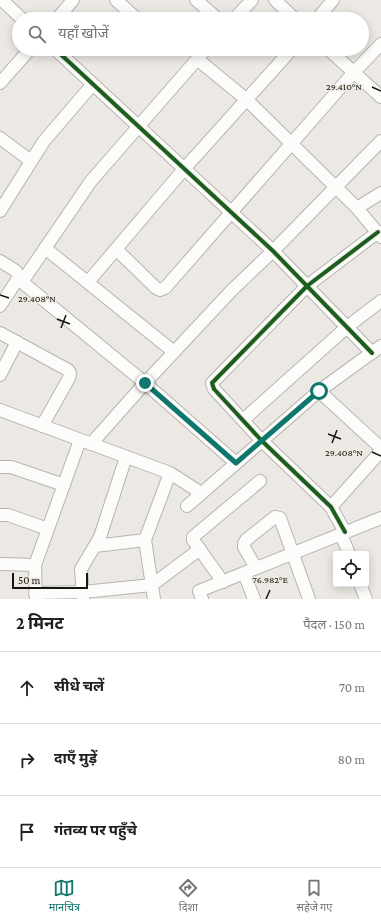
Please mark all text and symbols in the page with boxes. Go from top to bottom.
search box [12,12,369,56]
icon: search [26,23,48,45]
text: यहाँ खोजें [58,25,109,41]
text: 29.410°N [326,81,362,92]
text: 29.408°N [18,293,56,304]
route end [136,374,154,392]
route start [310,382,328,400]
text: 29.408°N [325,447,363,458]
map controls [333,551,369,587]
button: locate [333,551,369,587]
scale bar [12,571,88,590]
text: 50 m [18,574,40,586]
text: 76.982°E [252,574,288,585]
text: 2 मिनट [16,614,64,633]
text: पैदल · 150 m [303,617,365,632]
icon: ahead [16,677,38,699]
text: सीधे चलें [54,678,104,694]
text: 70 m [339,680,365,695]
icon: right [16,749,38,771]
text: दाएँ मुड़ें [54,750,97,766]
text: 80 m [338,752,365,767]
icon: arrive [16,821,38,843]
text: गंतव्य पर पहुँचे [54,822,137,838]
tab: मानचित्र [49,877,80,915]
tab: दिशा [177,877,199,915]
tab: सहेजे गए [297,877,332,915]

